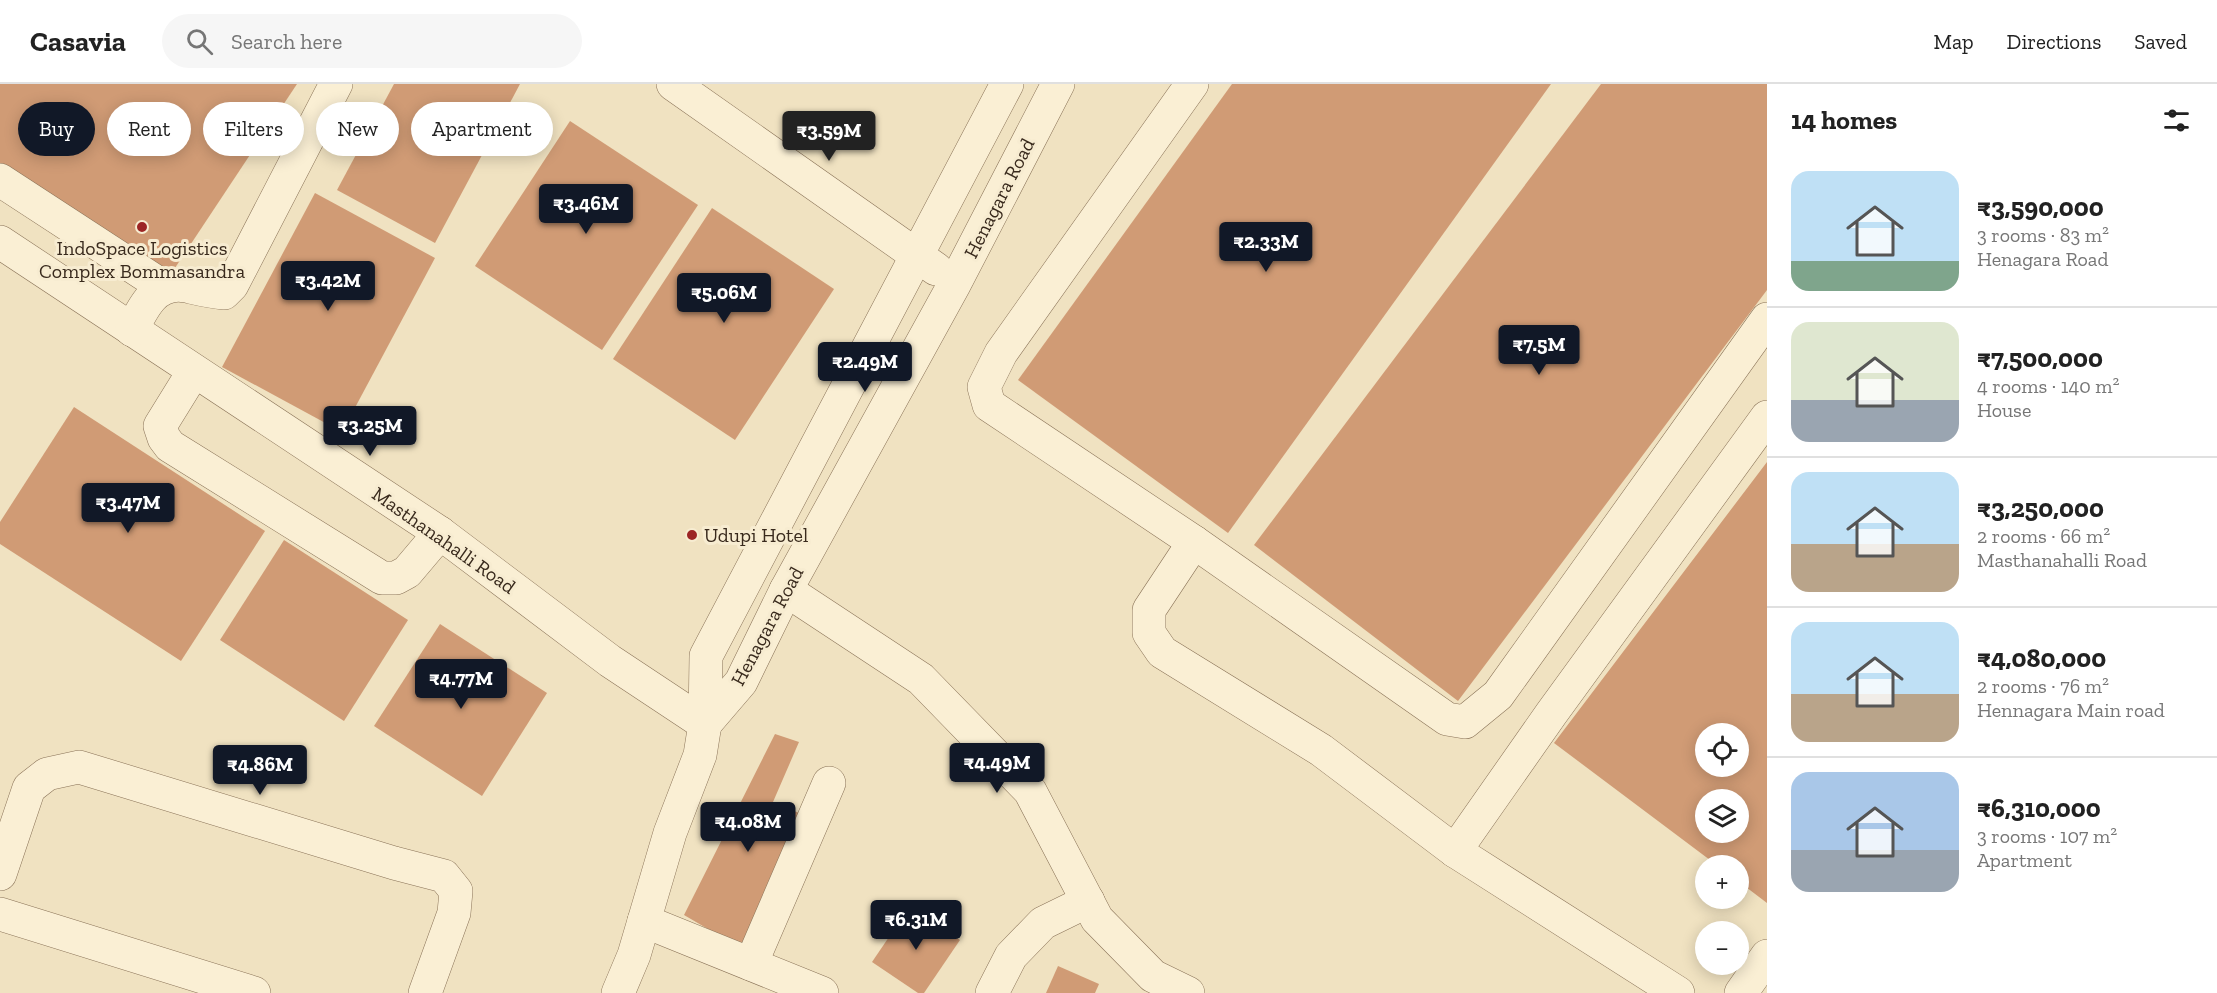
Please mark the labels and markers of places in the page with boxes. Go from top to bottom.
pin: ₹3.59M [780,111,878,162]
pin: ₹3.46M [537,184,635,235]
marker: IndoSpace Logistics Complex Bommasandra [135,220,149,234]
pin: ₹2.33M [1217,222,1315,273]
place label: IndoSpace Logistics Complex Bommasandra [39,236,245,283]
pin: ₹3.42M [279,261,377,312]
pin: ₹5.06M [675,273,773,324]
pin: ₹7.5M [1497,325,1581,376]
pin: ₹2.49M [816,342,914,393]
pin: ₹3.25M [321,406,419,457]
pin: ₹3.47M [79,483,177,534]
place label: Udupi Hotel [704,523,808,547]
marker: Udupi Hotel [685,528,699,542]
pin: ₹4.77M [412,659,510,710]
pin: ₹4.49M [948,743,1046,794]
pin: ₹4.86M [211,745,309,796]
pin: ₹4.08M [699,802,797,853]
pin: ₹6.31M [867,900,965,951]

